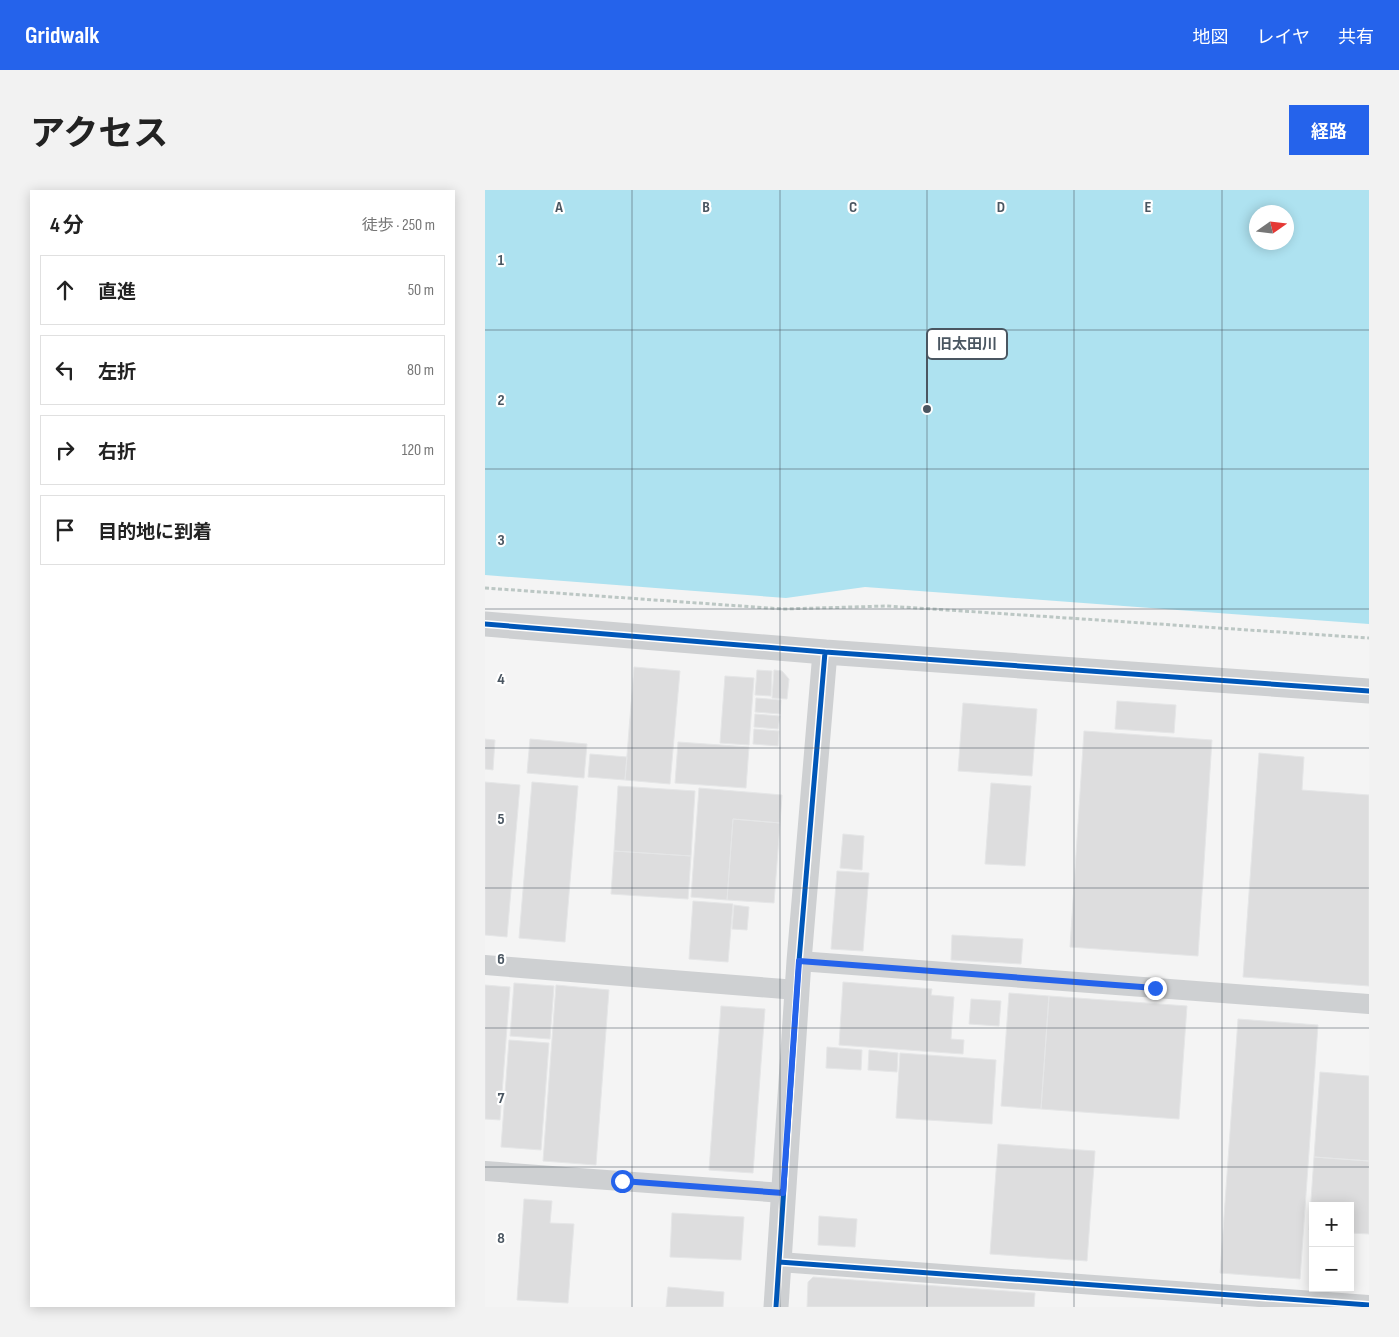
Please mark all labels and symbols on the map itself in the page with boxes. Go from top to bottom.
text: A [554,198,563,217]
text: B [702,198,710,217]
text: C [849,198,857,217]
text: D [997,198,1005,217]
text: E [1145,198,1152,217]
north arrow [1249,205,1294,250]
text: 1 [498,251,505,270]
callout: 旧太田川 [927,329,1007,359]
text: 旧太田川 [937,335,997,354]
text: 2 [497,391,505,410]
text: 3 [497,531,505,550]
text: 4 [497,670,505,689]
text: 5 [497,810,505,829]
text: 6 [497,950,505,969]
route end [1144,977,1167,1000]
text: 7 [498,1089,505,1108]
route start [611,1170,634,1193]
text: 8 [497,1229,505,1248]

